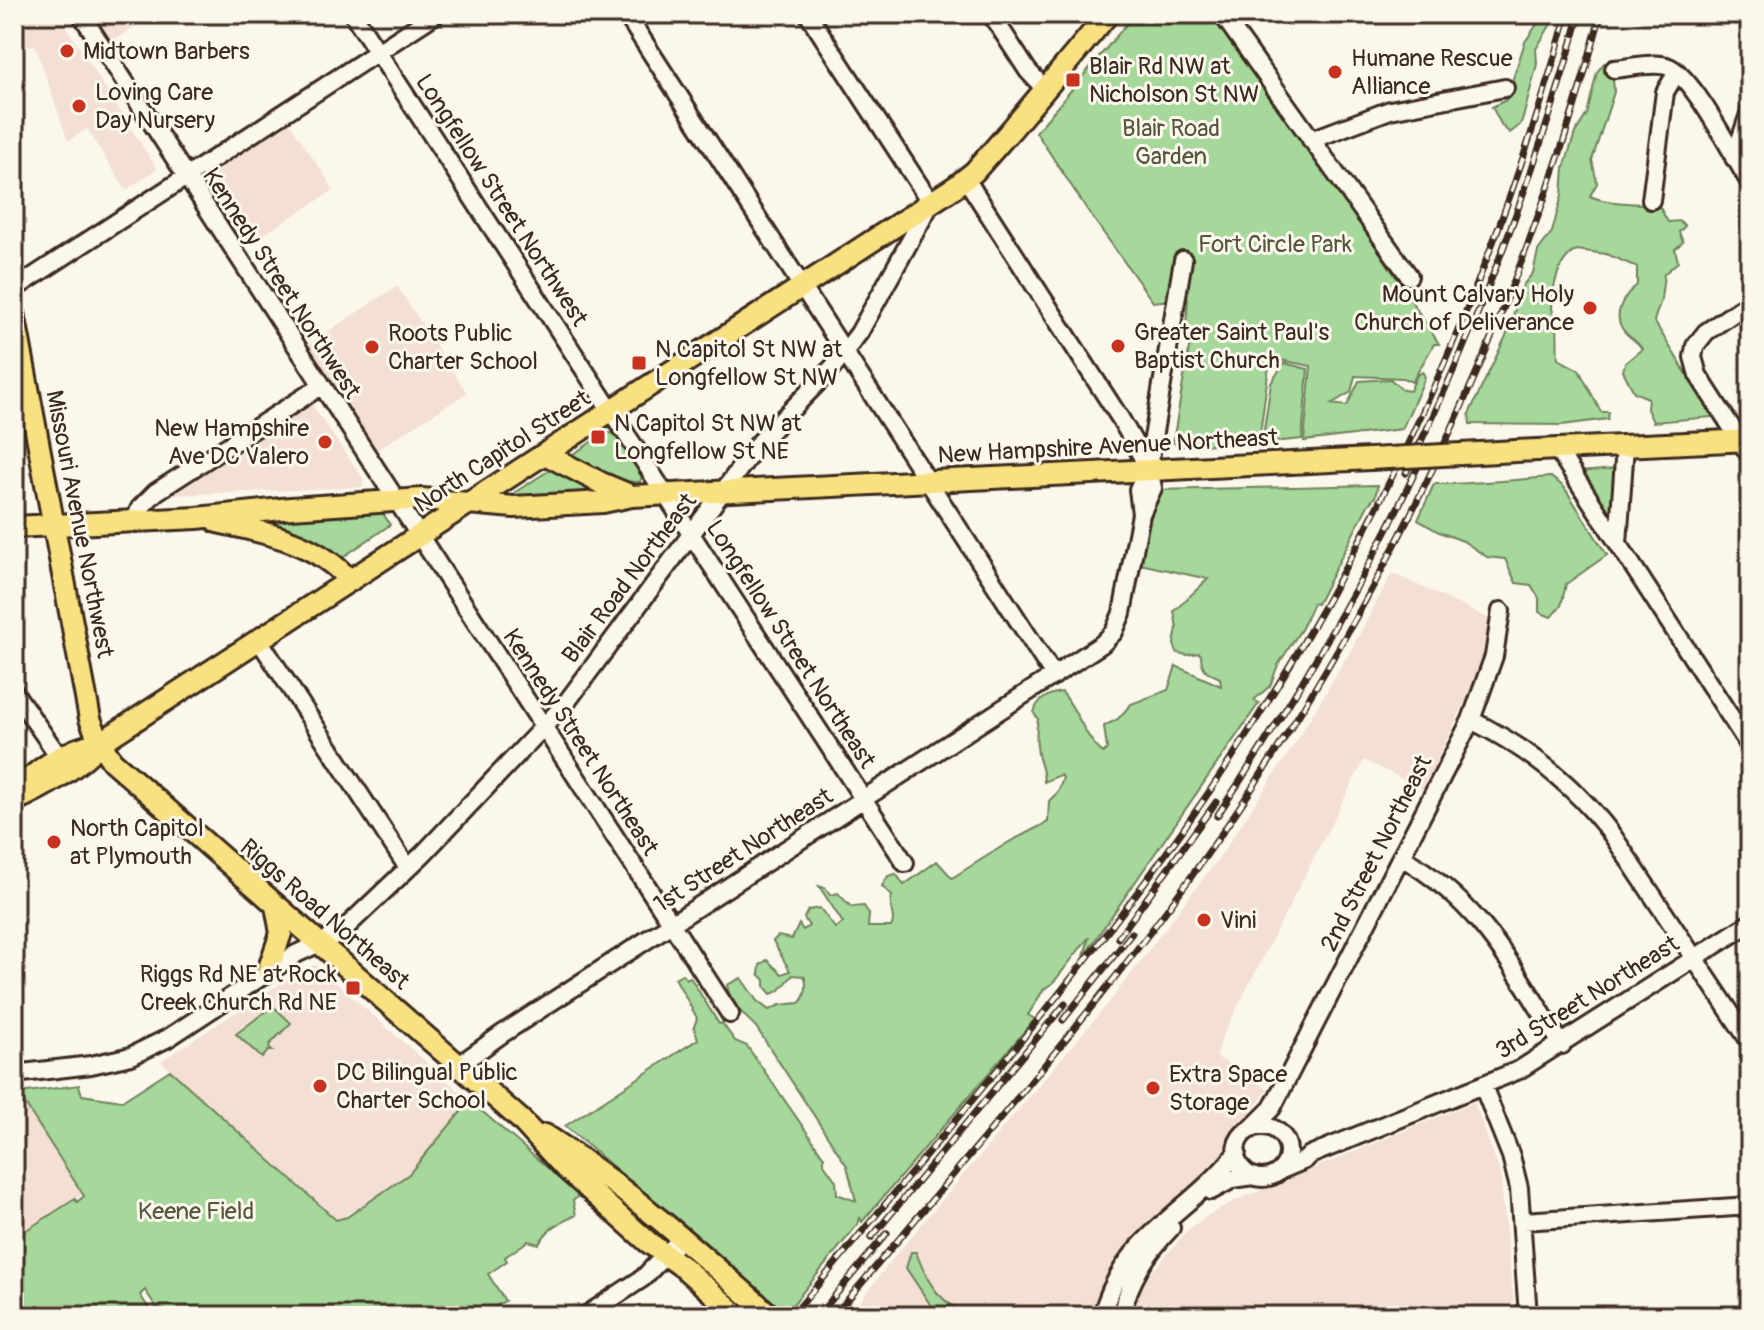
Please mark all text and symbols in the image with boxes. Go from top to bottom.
place label: Midtown Barbers [83,37,250,66]
marker: Midtown Barbers [58,42,76,60]
place label: Humane Rescue Alliance [1351,44,1513,101]
place label: Blair Rd NW at Nicholson St NW [1089,52,1259,109]
marker: Humane Rescue Alliance [1326,63,1344,81]
street label: Longfellow Street Northwest [409,69,594,332]
marker: Blair Rd NW at Nicholson St NW [1064,71,1082,89]
place label: Loving Care Day Nursery [95,78,215,135]
marker: Loving Care Day Nursery [70,97,88,115]
park label: Blair Road Garden [1122,114,1220,171]
street label: Kennedy Street Northwest [196,162,367,404]
park label: Fort Circle Park [1198,230,1352,259]
place label: Mount Calvary Holy Church of Deliverance [1354,280,1574,337]
marker: Mount Calvary Holy Church of Deliverance [1581,299,1599,317]
place label: Greater Saint Paul's Baptist Church [1134,318,1329,375]
place label: Roots Public Charter School [388,319,538,376]
place label: N Capitol St NW at Longfellow St NW [655,335,843,392]
marker: Greater Saint Paul's Baptist Church [1109,337,1127,355]
marker: Roots Public Charter School [363,338,381,356]
marker: N Capitol St NW at Longfellow St NW [630,354,648,372]
street label: North Capitol Street [409,384,596,519]
street label: Missouri Avenue Northwest [39,388,120,661]
place label: N Capitol St NW at Longfellow St NE [614,409,802,466]
place label: New Hampshire Ave DC Valero [154,414,309,471]
street label: New Hampshire Avenue Northeast [937,423,1279,470]
marker: N Capitol St NW at Longfellow St NE [589,428,607,446]
marker: New Hampshire Ave DC Valero [316,433,334,451]
street label: Blair Road Northeast [556,487,703,669]
street label: Longfellow Street Northeast [700,515,882,774]
street label: Kennedy Street Northeast [496,624,665,861]
street label: 2nd Street Northeast [1314,750,1439,956]
street label: 1st Street Northeast [648,782,838,919]
place label: North Capitol at Plymouth [70,814,204,871]
marker: North Capitol at Plymouth [45,833,63,851]
street label: Riggs Road Northeast [234,833,416,996]
place label: Vini [1220,906,1256,935]
marker: Vini [1195,911,1213,929]
street label: 3rd Street Northeast [1490,929,1685,1066]
place label: Riggs Rd NE at Rock Creek Church Rd NE [140,960,337,1017]
marker: Riggs Rd NE at Rock Creek Church Rd NE [344,979,362,997]
place label: DC Bilingual Public Charter School [336,1058,518,1115]
place label: Extra Space Storage [1169,1060,1288,1117]
marker: DC Bilingual Public Charter School [311,1077,329,1095]
marker: Extra Space Storage [1144,1079,1162,1097]
park label: Keene Field [138,1197,254,1226]

